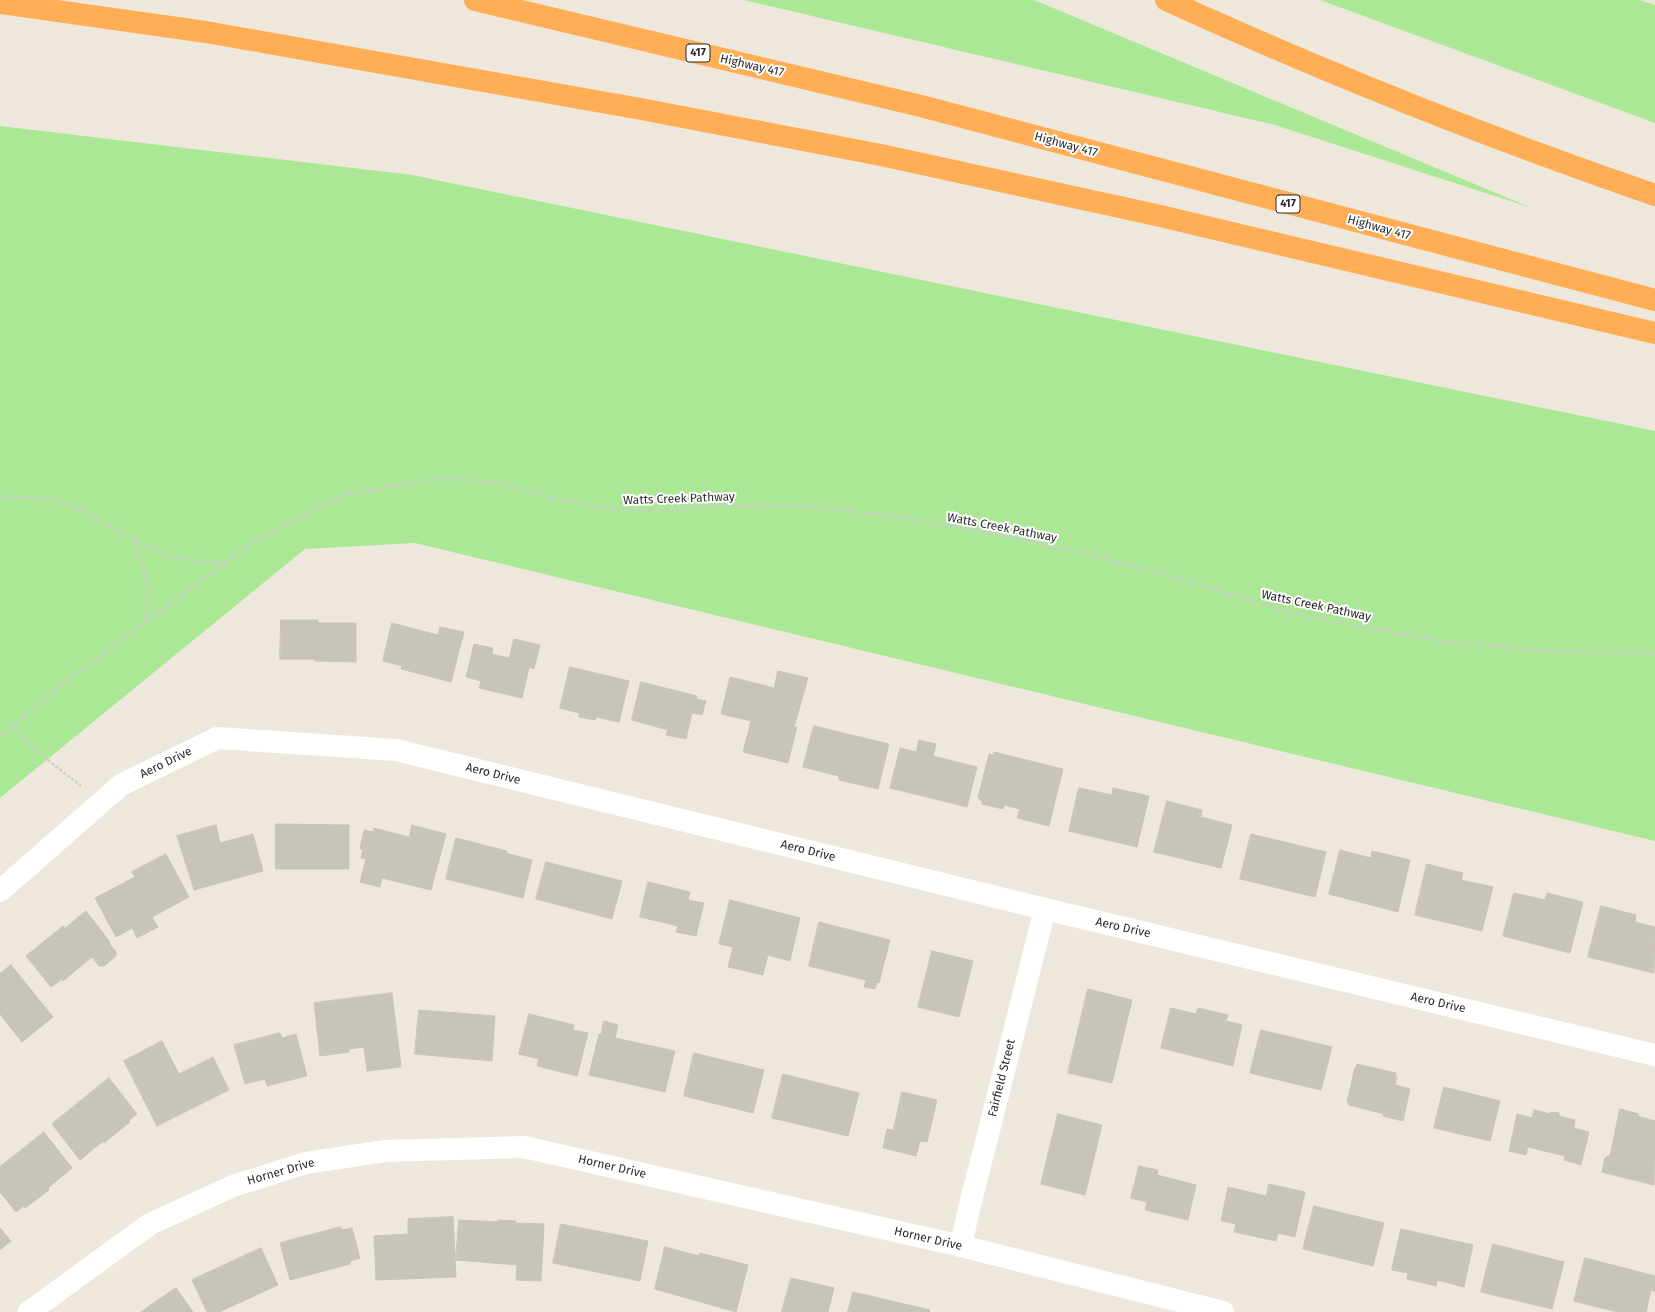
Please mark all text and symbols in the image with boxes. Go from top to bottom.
road number: 417 [686,44,710,62]
street label: Highway 417 [719,52,785,80]
street label: Highway 417 [1033,130,1099,160]
road number: 417 [1276,195,1300,213]
street label: Highway 417 [1346,213,1412,243]
street label: Watts Creek Pathway [623,490,735,508]
street label: Watts Creek Pathway [946,510,1058,546]
street label: Watts Creek Pathway [1260,587,1372,625]
street label: Aero Drive [138,744,194,782]
street label: Aero Drive [464,760,522,788]
street label: Aero Drive [779,837,837,865]
street label: Aero Drive [1094,915,1152,941]
street label: Aero Drive [1409,990,1467,1016]
street label: Fairfield Street [985,1038,1019,1118]
street label: Horner Drive [577,1152,647,1182]
street label: Horner Drive [246,1156,316,1188]
street label: Horner Drive [893,1224,963,1254]

